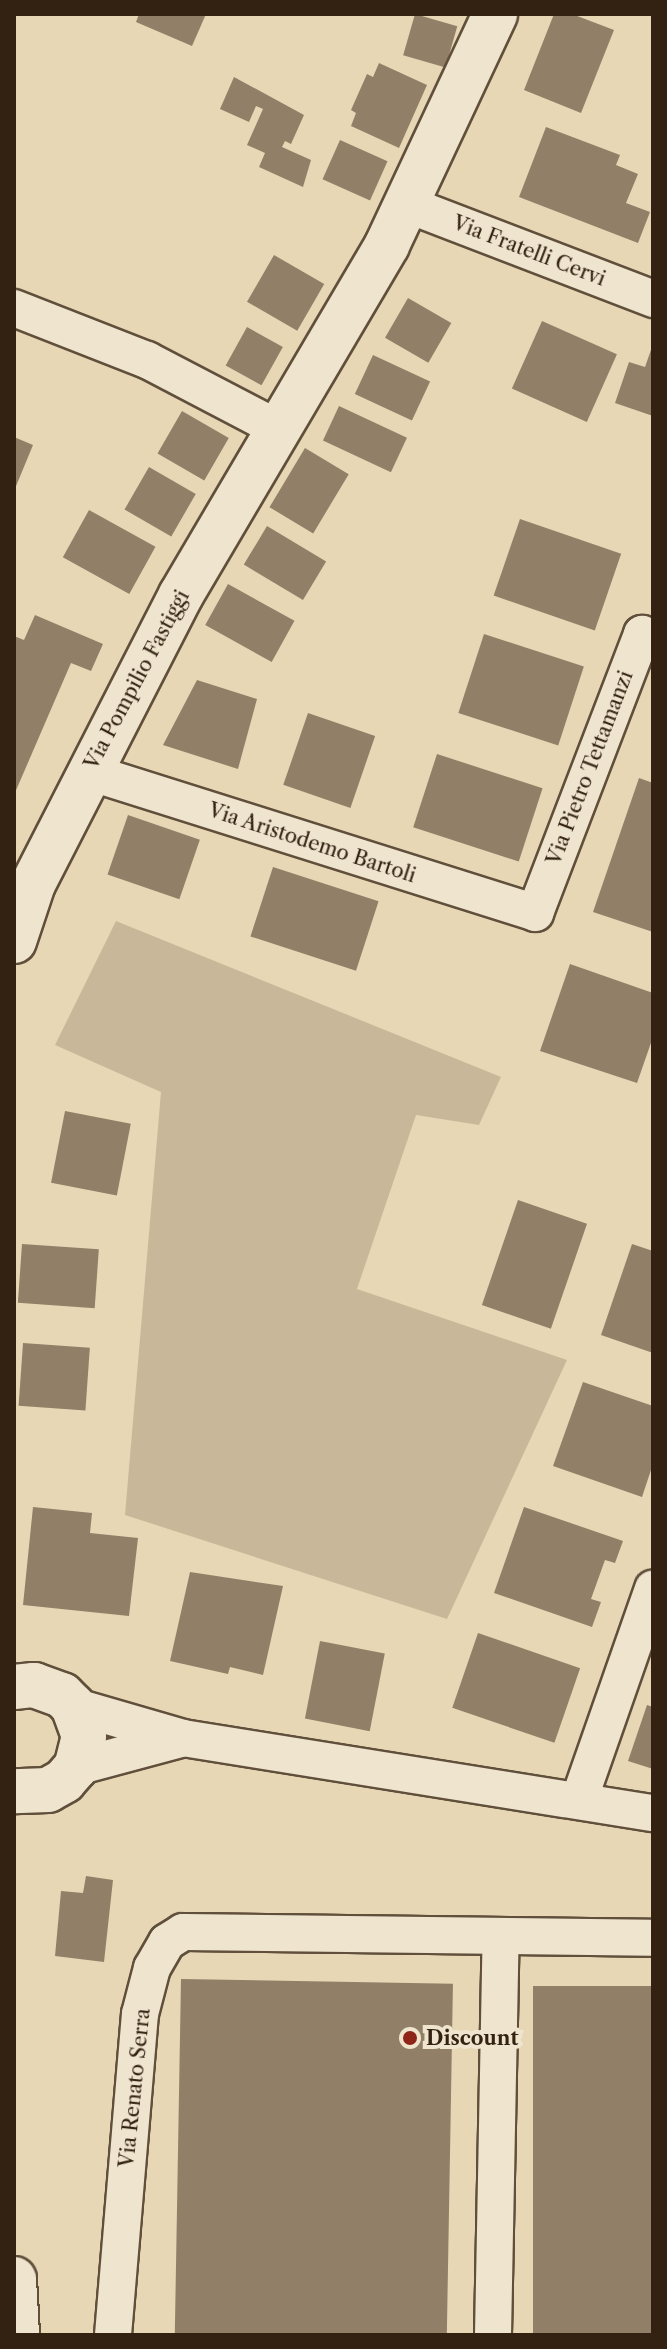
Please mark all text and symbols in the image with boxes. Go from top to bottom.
street label: Via Fratelli Cervi [449,211,609,291]
street label: Via Pompilio Fastiggi [80,586,194,774]
street label: Via Pietro Tettamanzi [542,667,638,869]
street label: Via Aristodemo Bartoli [205,798,419,888]
street label: Via Renato Serra [115,2007,155,2169]
place label: Discount [426,2026,518,2050]
marker: Discount [401,2029,419,2047]

